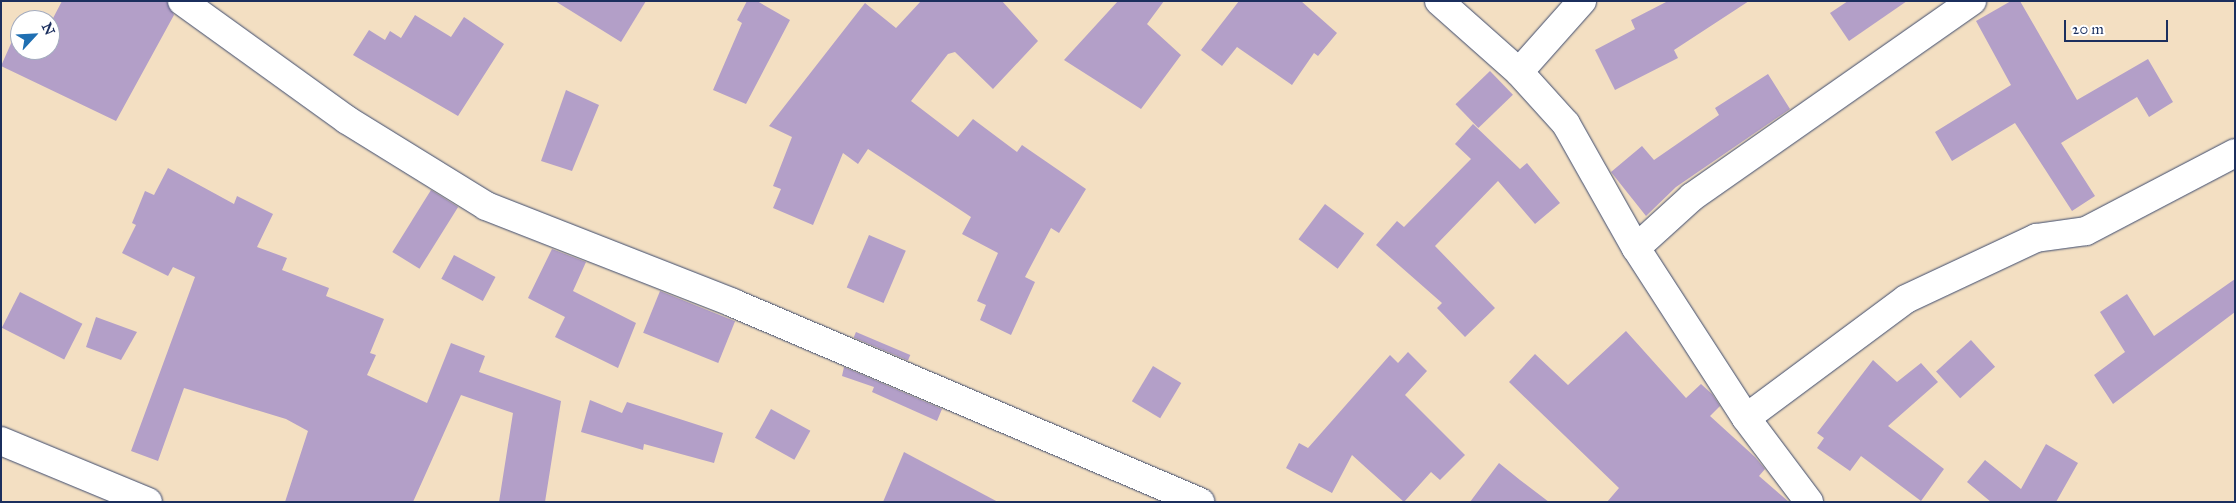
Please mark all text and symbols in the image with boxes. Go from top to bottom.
north arrow [10,10,60,60]
scale bar [2066,10,2170,42]
text: N [38,20,58,38]
text: 20 m [2072,20,2104,38]

